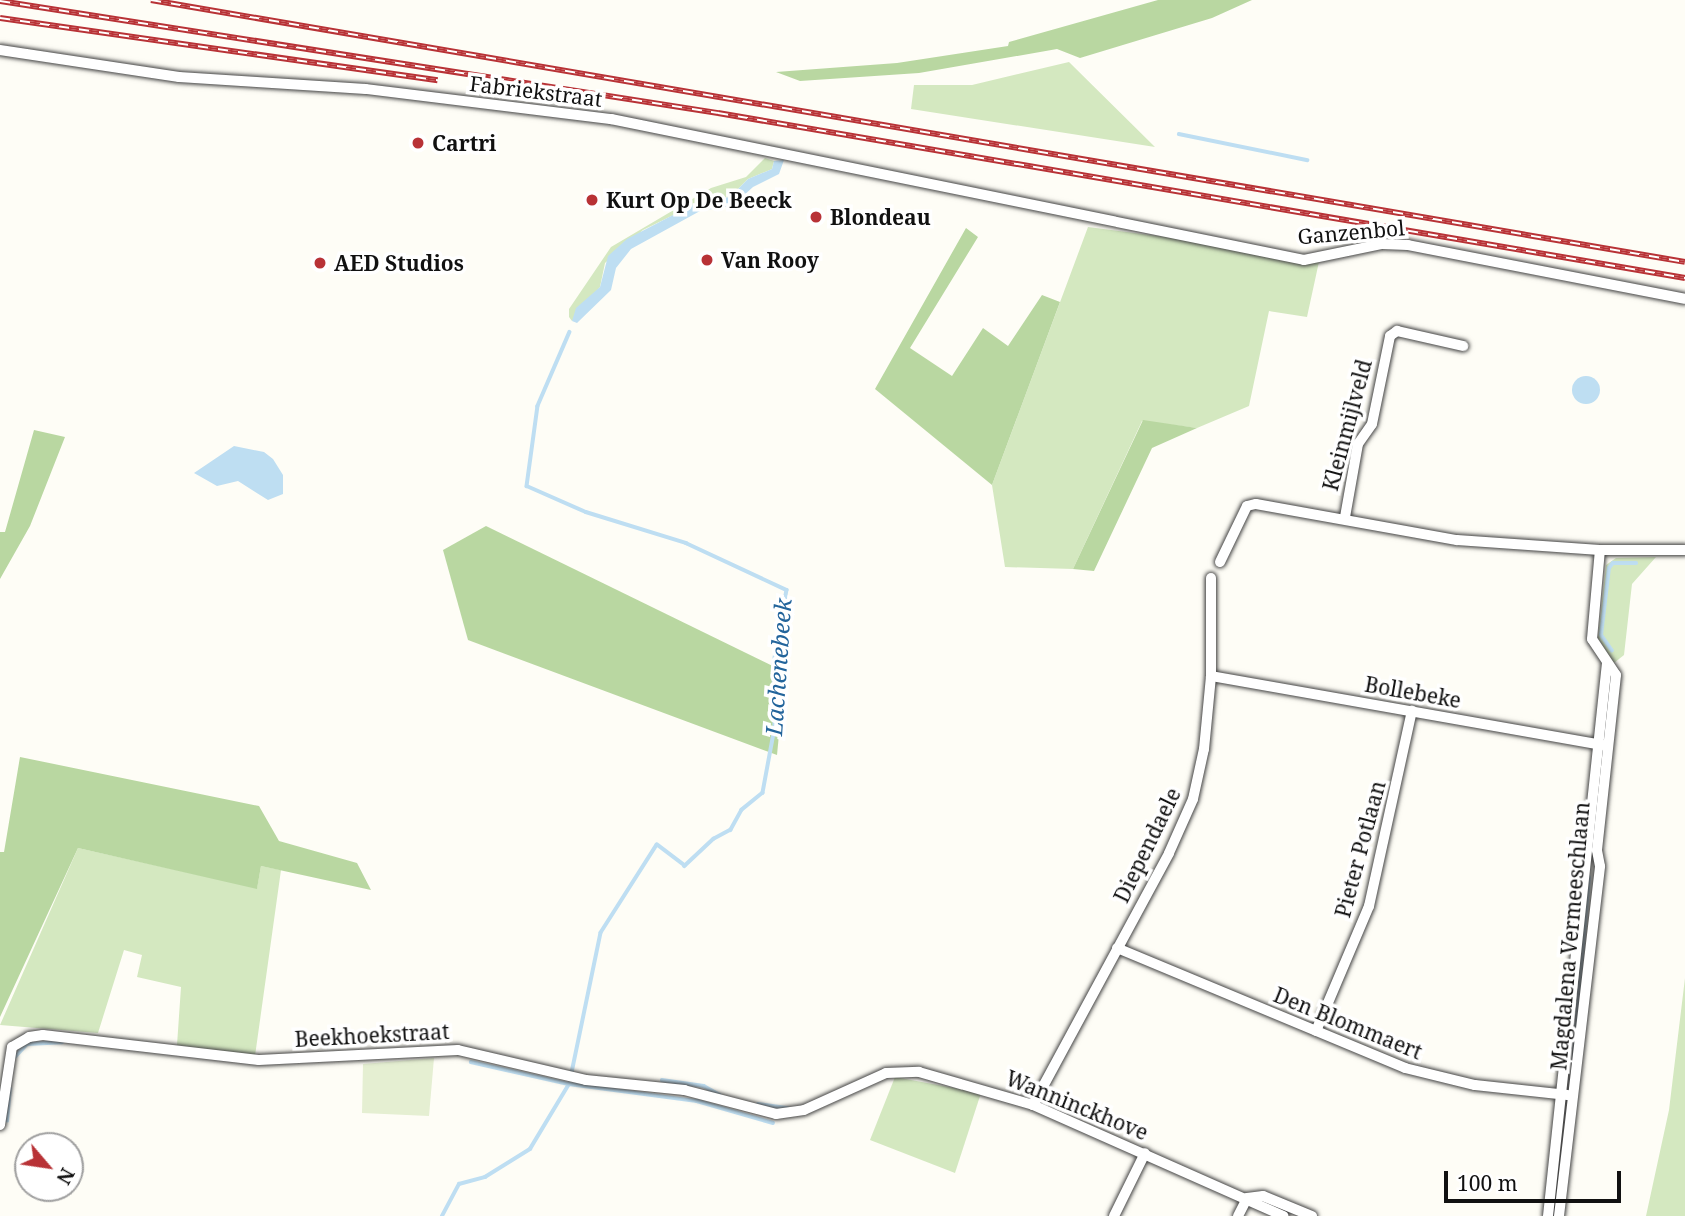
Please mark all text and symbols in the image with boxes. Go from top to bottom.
street label: Fabriekstraat [468,70,604,112]
place label: Cartri [432,130,497,156]
marker: Cartri [410,135,426,151]
place label: Kurt Op De Beeck [606,187,792,213]
marker: Kurt Op De Beeck [584,192,600,208]
place label: Blondeau [830,204,931,230]
marker: Blondeau [808,209,824,225]
street label: Ganzenbol [1296,215,1406,249]
place label: Van Rooy [721,247,819,273]
place label: AED Studios [334,250,464,276]
marker: Van Rooy [699,252,715,268]
marker: AED Studios [312,255,328,271]
street label: Kleinmijlveld [1317,357,1377,493]
water label: Lachenebeek [759,597,797,737]
street label: Bollebeke [1363,671,1463,713]
street label: Pieter Potlaan [1330,778,1390,920]
street label: Diependaele [1108,783,1186,907]
street label: Magdalena Vermeeschlaan [1546,801,1594,1071]
street label: Den Blommaert [1270,982,1426,1064]
street label: Beekhoekstraat [294,1018,450,1052]
street label: Wanninckhove [1002,1065,1152,1145]
north arrow [14,1132,84,1202]
scale bar [1447,1156,1624,1200]
text: N [51,1163,81,1189]
text: 100 m [1457,1169,1518,1197]

